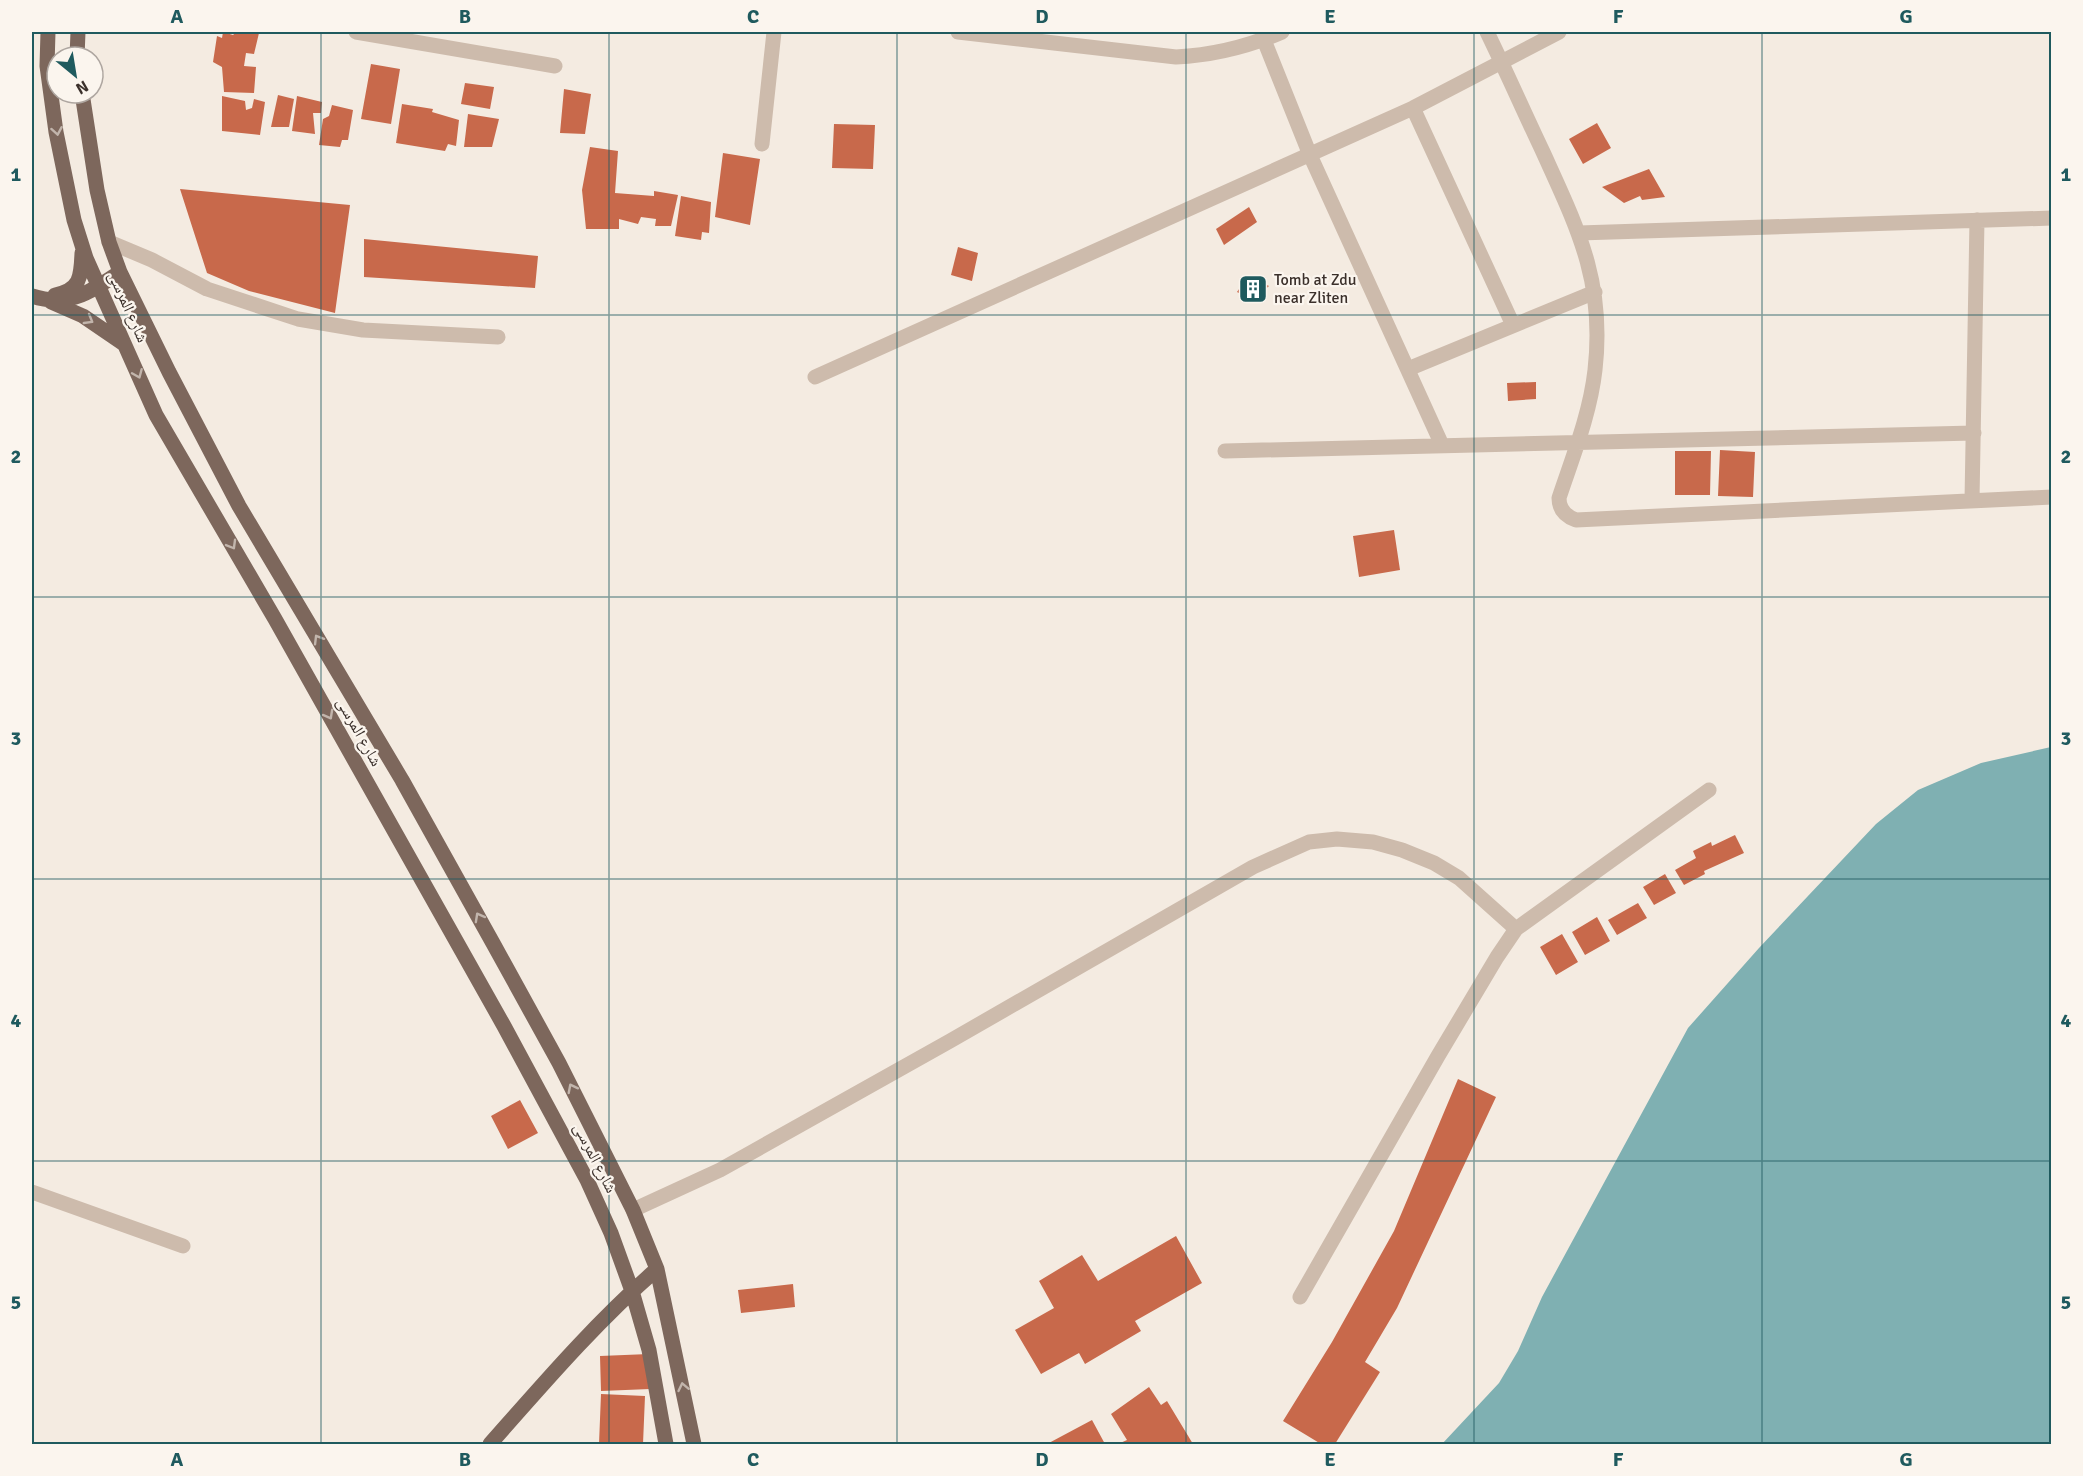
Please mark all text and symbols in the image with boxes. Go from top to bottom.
text: A [171,4,184,29]
text: B [459,4,471,29]
text: C [747,4,759,29]
text: D [1035,4,1049,29]
text: E [1324,4,1336,29]
text: F [1613,4,1624,29]
text: G [1899,4,1913,29]
north arrow [45,45,105,105]
text: N [72,76,92,99]
one-way arrow [50,126,63,136]
text: 1 [11,162,22,187]
text: 1 [2061,162,2072,187]
street label: شارع المرسى [103,268,153,346]
place label: Tomb at Zdu near Zliten [1274,270,1356,308]
building icon: Tomb at Zdu near Zliten [1237,273,1269,305]
one-way arrow [83,313,93,324]
one-way arrow [131,368,143,379]
text: 2 [11,444,21,469]
text: 2 [2061,444,2071,469]
one-way arrow [224,539,236,549]
one-way arrow [313,635,325,645]
street label: شارع المرسى [332,694,386,770]
one-way arrow [321,708,333,719]
text: 3 [11,726,21,751]
text: 3 [2061,726,2071,751]
one-way arrow [474,913,486,923]
text: 4 [11,1008,22,1033]
text: 4 [2061,1008,2072,1033]
one-way arrow [567,1084,579,1095]
street label: شارع المرسى [569,1120,621,1196]
text: 5 [11,1290,21,1315]
text: 5 [2061,1290,2071,1315]
one-way arrow [677,1382,690,1392]
text: A [171,1447,184,1472]
text: B [459,1447,471,1472]
text: C [747,1447,759,1472]
text: D [1035,1447,1049,1472]
text: E [1324,1447,1336,1472]
text: F [1613,1447,1624,1472]
text: G [1899,1447,1913,1472]

